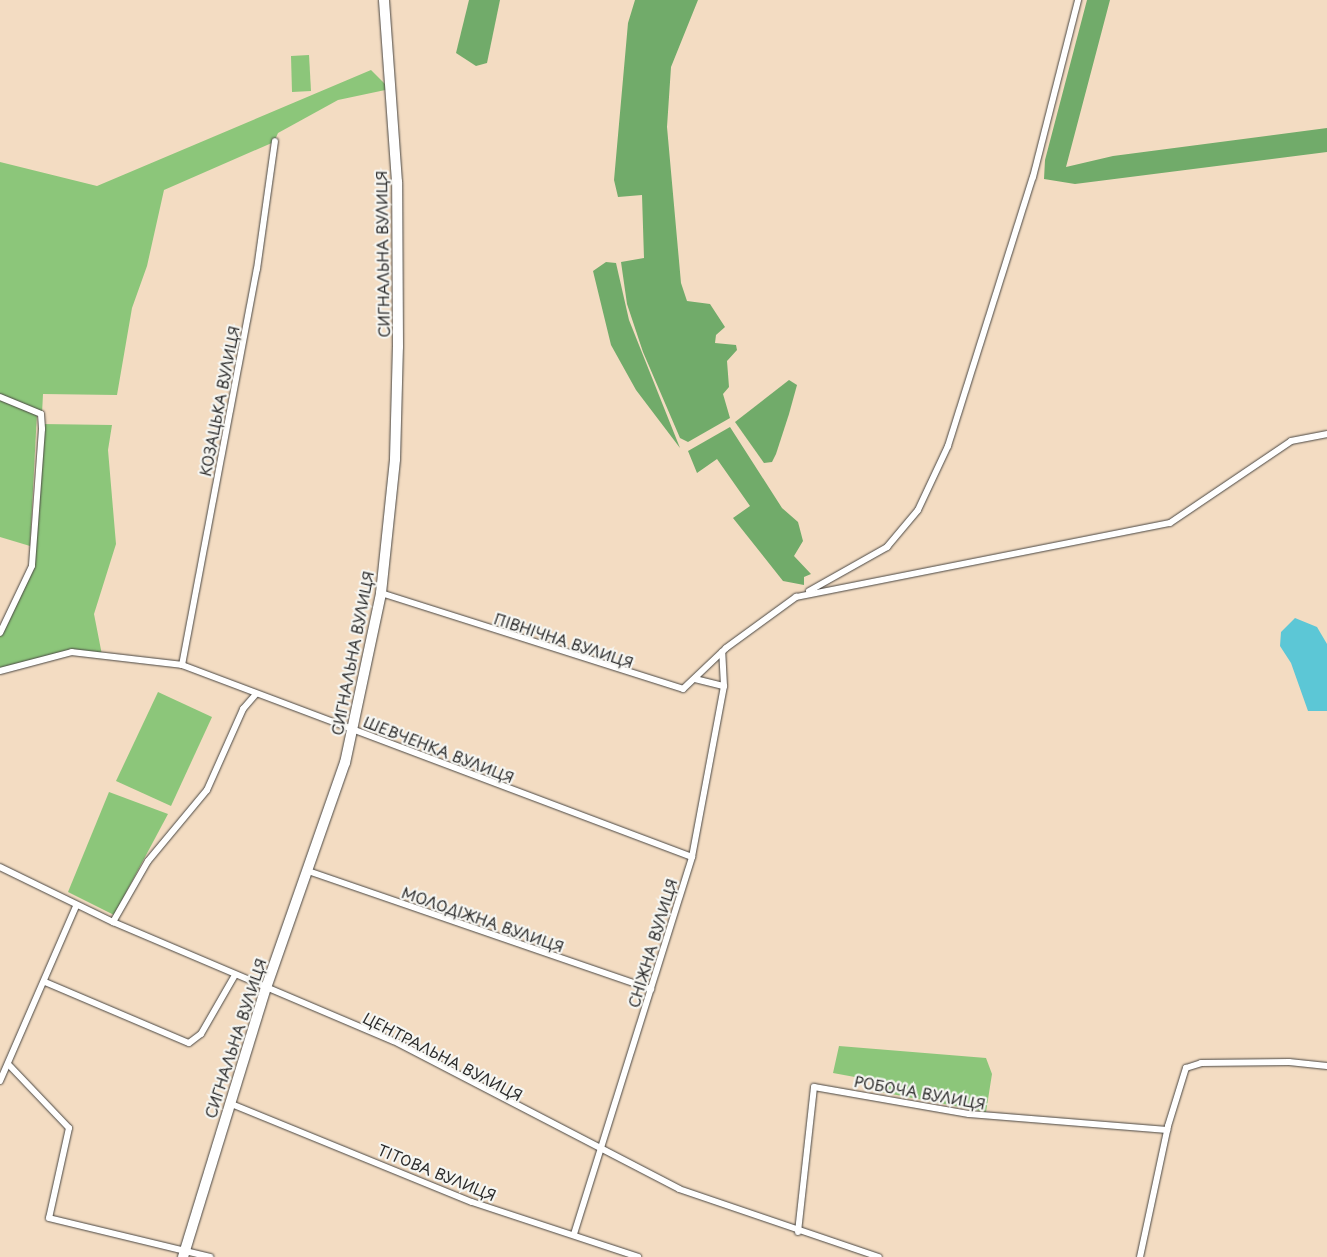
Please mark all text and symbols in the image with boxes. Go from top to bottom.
street label: СИГНАЛЬНА ВУЛИЦЯ [372,170,392,338]
street label: КОЗАЦЬКА ВУЛИЦЯ [196,324,242,478]
street label: СИГНАЛЬНА ВУЛИЦЯ [327,569,377,737]
street label: ПІВНІЧНА ВУЛИЦЯ [492,609,636,671]
street label: ШЕВЧЕНКА ВУЛИЦЯ [361,712,517,786]
street label: СНІЖНА ВУЛИЦЯ [624,876,680,1010]
street label: МОЛОДІЖНА ВУЛИЦЯ [399,883,567,955]
street label: СИГНАЛЬНА ВУЛИЦЯ [201,956,269,1120]
street label: ЦЕНТРАЛЬНА ВУЛИЦЯ [360,1008,526,1104]
street label: РОБОЧА ВУЛИЦЯ [853,1072,987,1112]
street label: ТІТОВА ВУЛИЦЯ [375,1140,499,1204]

